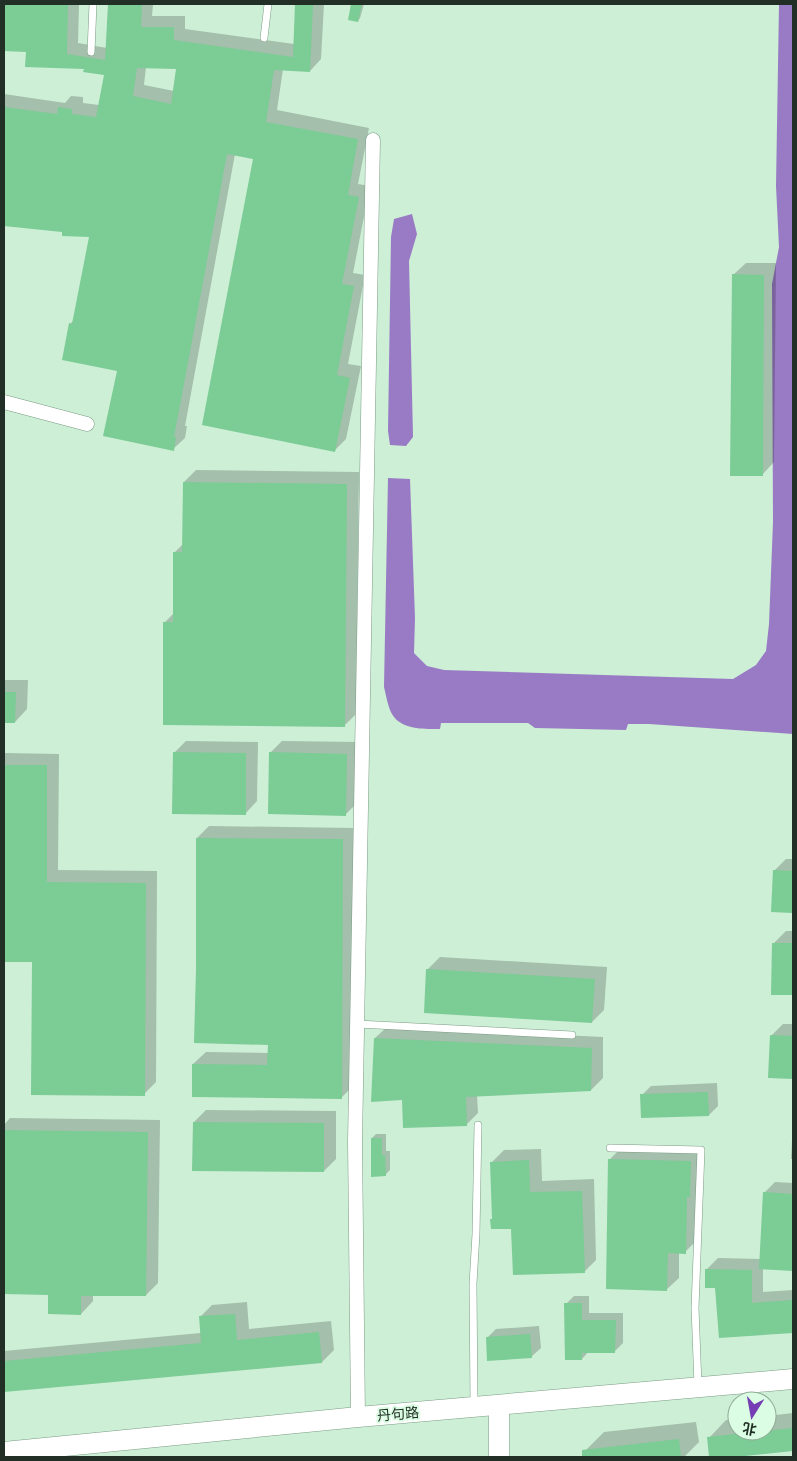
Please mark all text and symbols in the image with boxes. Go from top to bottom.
north arrow [727,1391,777,1441]
street label: 丹句路 [376,1402,420,1425]
text: 北 [741,1419,758,1440]

